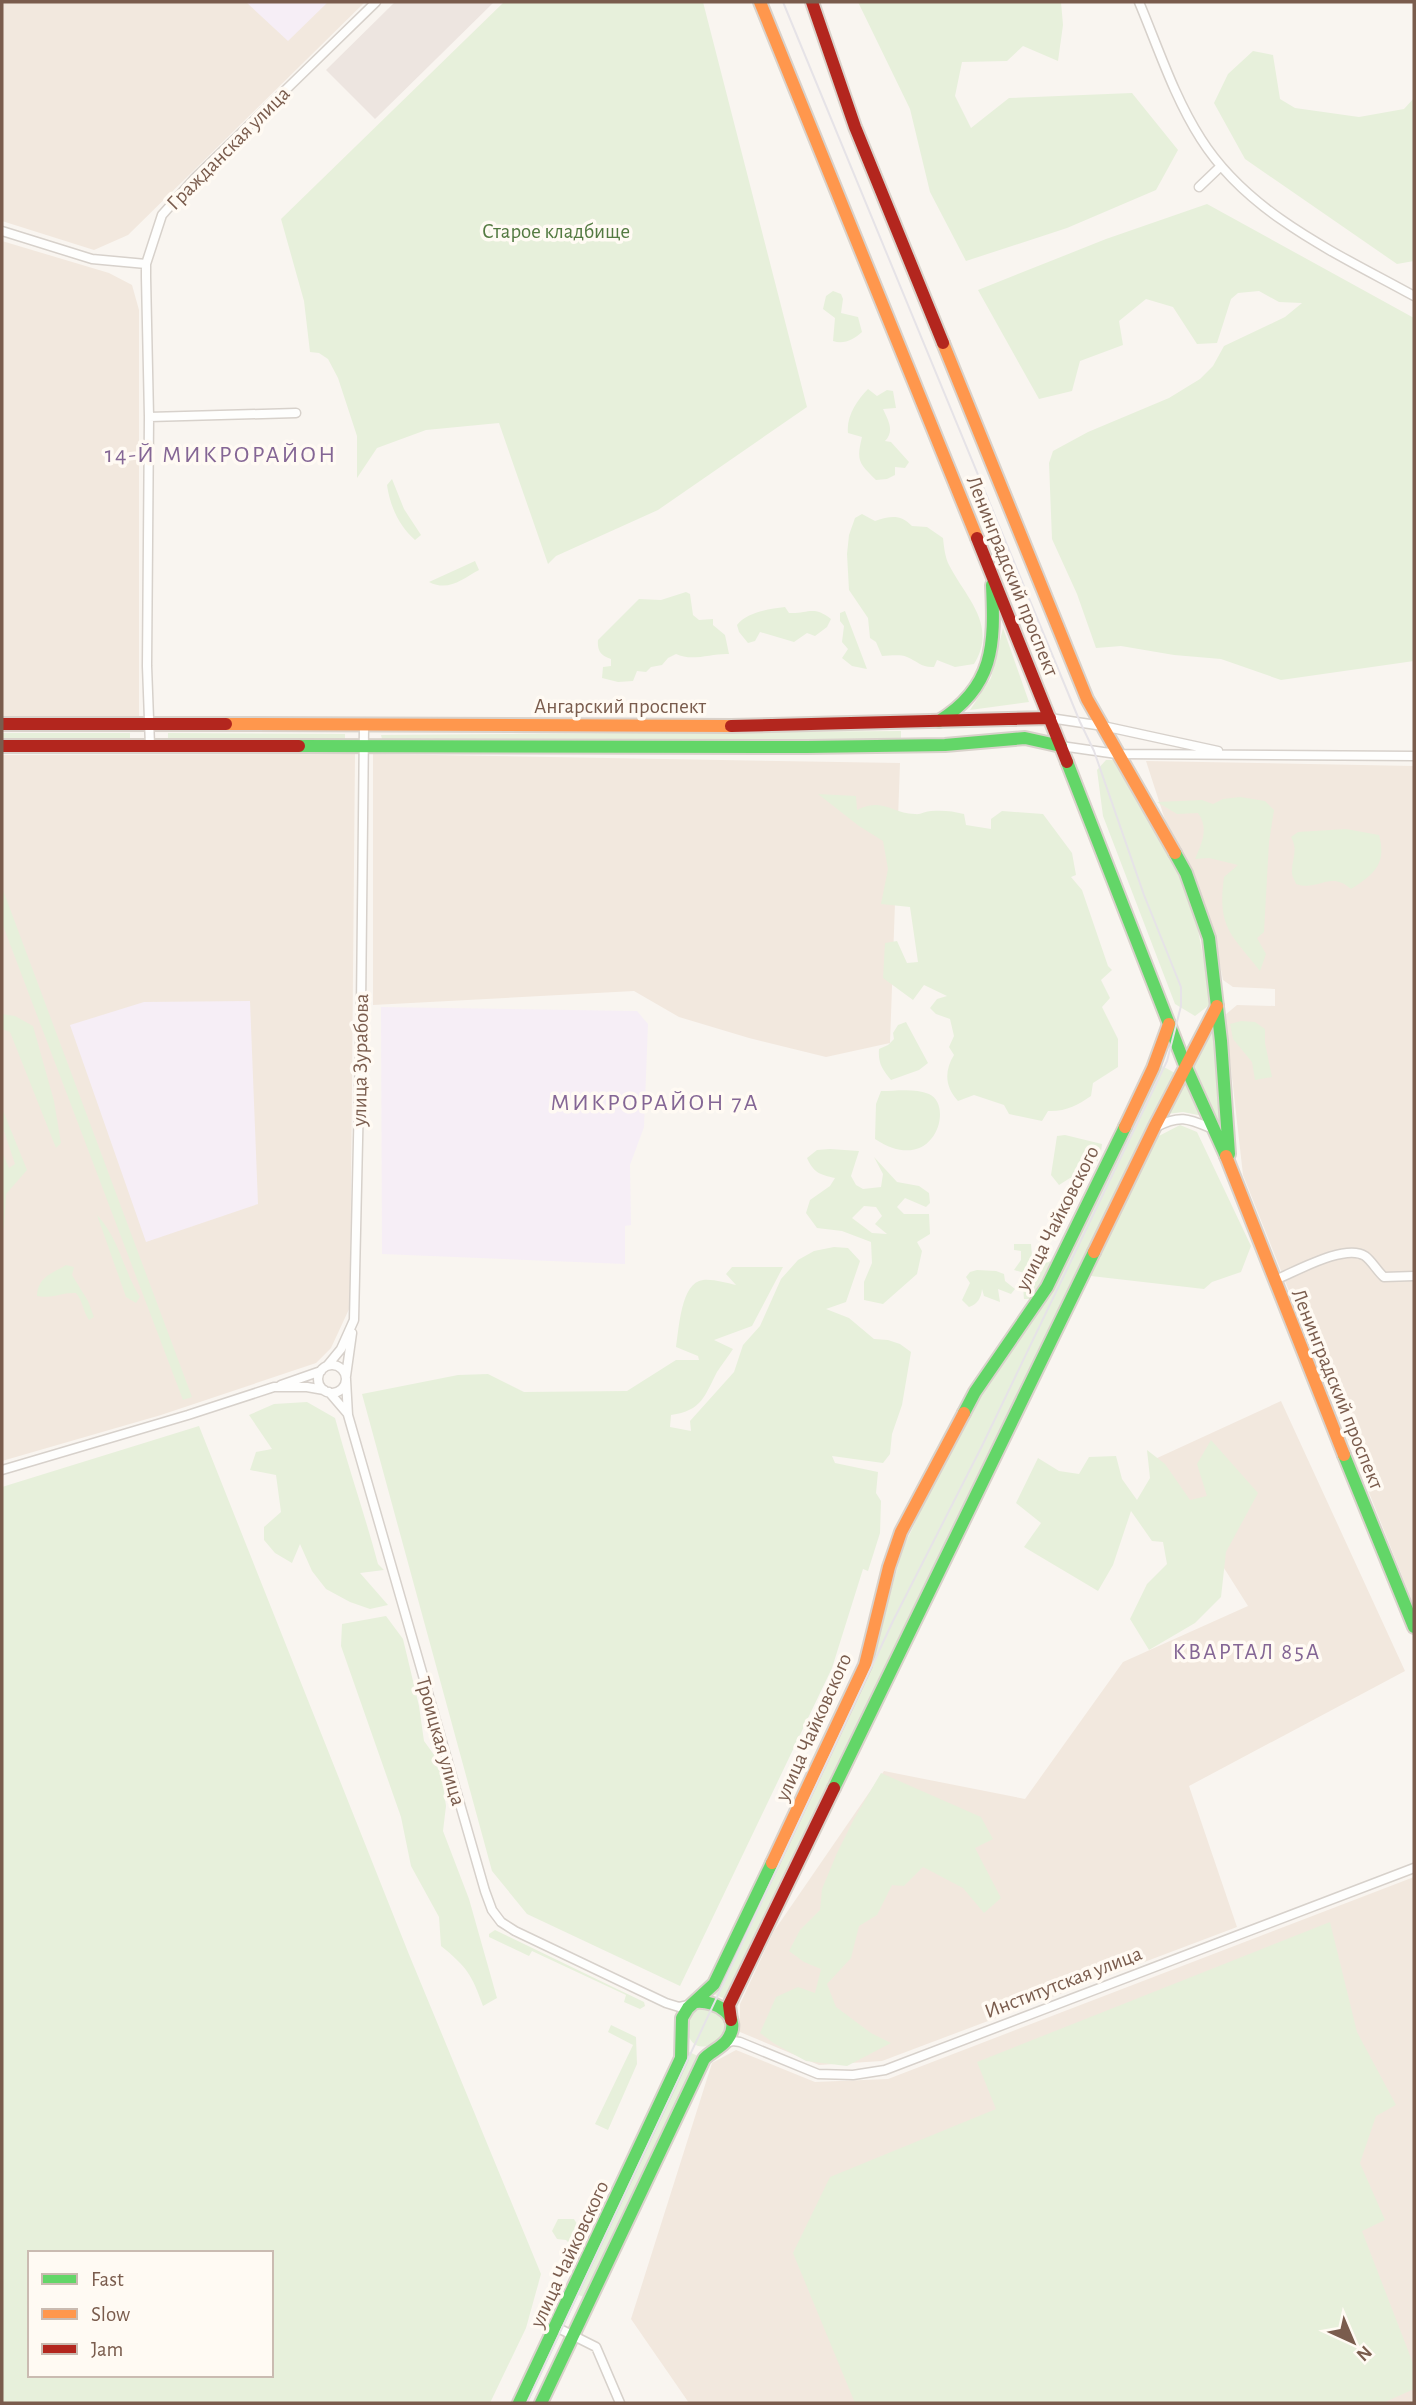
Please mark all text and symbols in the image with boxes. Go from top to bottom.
street label: Гражданская улица [163,82,294,214]
park label: Старое кладбище [482,221,630,242]
district label: 14-Й МИКРОРАЙОН [105,443,337,467]
street label: Ленинградский проспект [963,473,1063,680]
street label: Ангарский проспект [534,696,706,717]
street label: улица Зурабова [349,993,372,1128]
district label: МИКРОРАЙОН 7А [550,1091,760,1115]
street label: улица Чайковского [1011,1143,1103,1295]
street label: Ленинградский проспект [1288,1286,1388,1493]
district label: КВАРТАЛ 85А [1173,1641,1321,1664]
street label: улица Чайковского [771,1650,855,1805]
street label: Троицкая улица [412,1674,469,1808]
street label: Институтская улица [982,1943,1145,2022]
street label: улица Чайковского [526,2178,613,2332]
legend [28,2251,273,2377]
text: Fast [91,2269,124,2290]
text: Slow [91,2304,130,2325]
north arrow [1318,2307,1388,2377]
text: Jam [91,2339,123,2360]
text: N [1352,2342,1375,2365]

